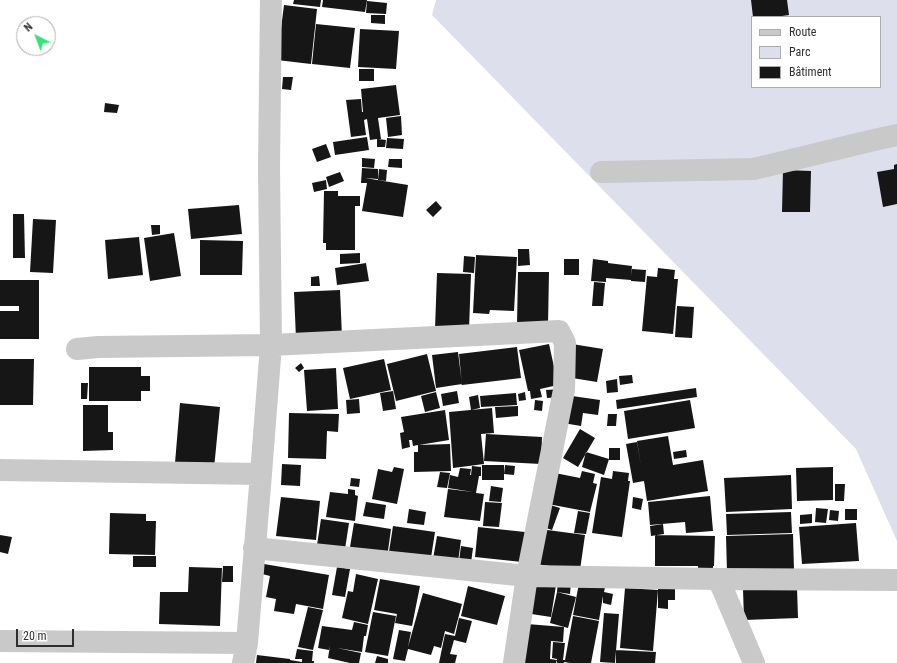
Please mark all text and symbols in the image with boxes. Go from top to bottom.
north arrow [16,16,56,56]
legend [751,16,881,88]
text: N [21,20,35,35]
text: Route [789,25,816,39]
text: Parc [789,45,810,59]
text: Bâtiment [789,65,832,79]
scale bar [18,621,76,647]
text: 20 m [23,629,47,643]

